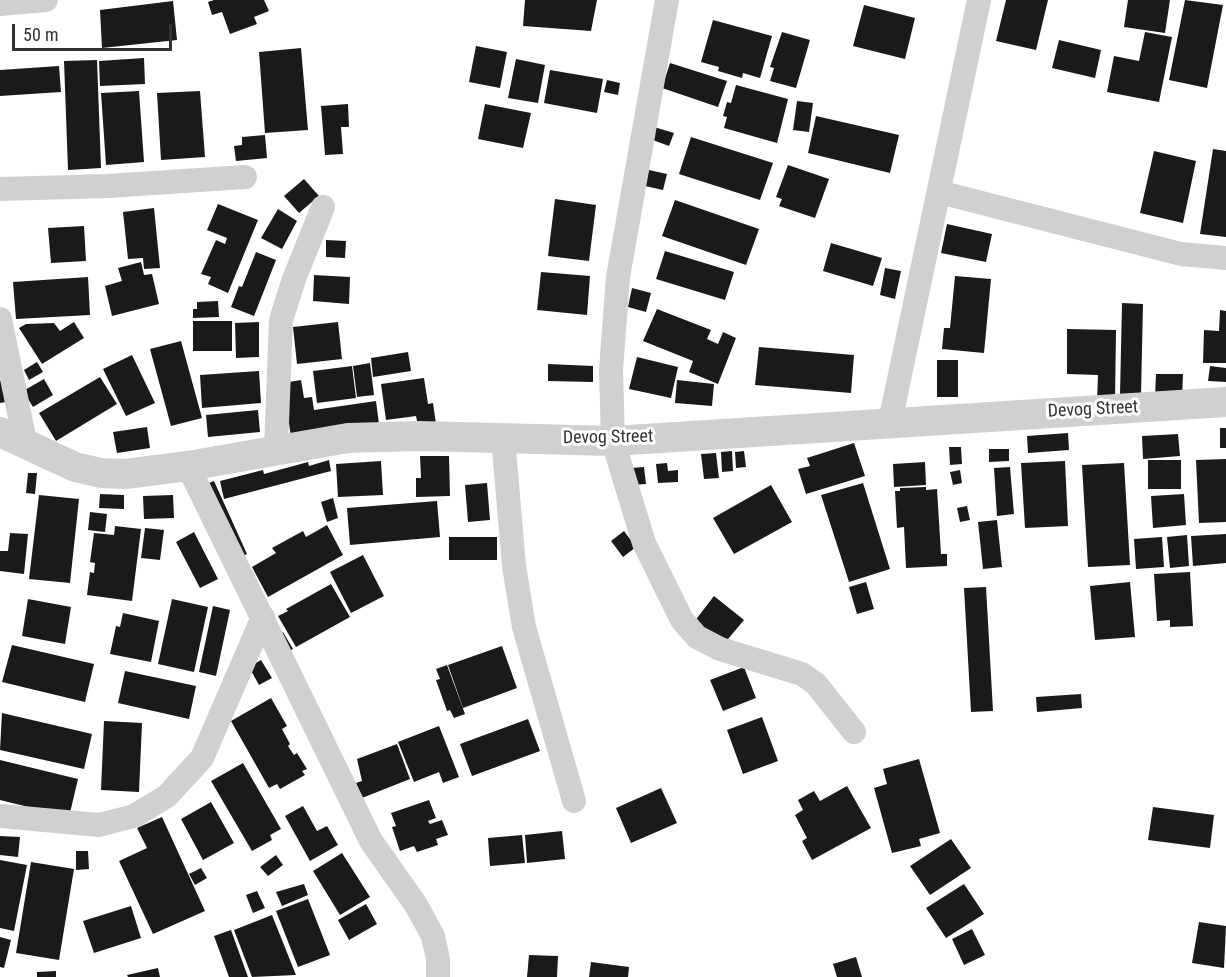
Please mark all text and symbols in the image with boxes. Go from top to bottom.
scale bar [15,12,176,50]
text: 50 m [23,24,58,45]
street label: Devog Street [1047,397,1139,423]
street label: Devog Street [563,426,653,450]

